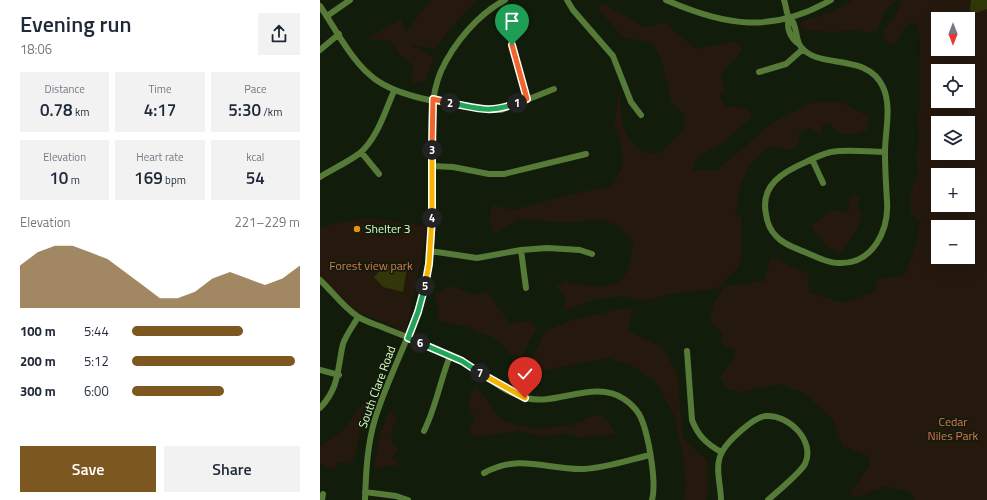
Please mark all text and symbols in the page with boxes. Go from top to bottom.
pin [495,4,529,45]
text: Evening run [20,7,131,41]
icon: arrive [501,10,523,32]
north arrow [931,12,975,56]
map controls [931,12,975,264]
button: share [258,13,300,55]
text: 18:06 [20,39,52,59]
button: locate [931,64,975,108]
text: Distance [45,81,85,97]
text: Time [149,81,171,97]
text: Pace [244,81,266,97]
pin: 2 [440,93,460,113]
pin: 1 [507,93,527,113]
text: 2 [447,95,453,111]
text: 1 [514,95,520,111]
text: 0.78 [40,97,73,123]
text: 4:17 [144,97,176,123]
text: 5:30 [228,97,261,123]
text: km [73,104,89,120]
text: /km [261,104,282,120]
button: layers [931,116,975,160]
pin: 3 [422,140,442,160]
text: 3 [429,142,435,158]
text: Elevation [43,149,86,165]
text: Heart rate [136,149,184,165]
text: kcal [246,149,264,165]
text: 10 [49,165,68,191]
text: 169 [134,165,163,191]
text: 54 [246,165,265,191]
button: + [931,168,975,212]
text: m [68,172,80,188]
text: bpm [163,172,186,188]
pin: 4 [422,208,442,228]
text: 4 [429,210,435,226]
text: Elevation [20,212,71,232]
text: 221–229 m [234,212,300,232]
place label: Shelter 3 [365,219,411,238]
button: − [931,220,975,264]
marker: Shelter 3 [352,224,362,234]
park label: Forest view park [329,256,413,275]
pin: 5 [415,276,435,296]
text: 5 [422,278,428,294]
text: 100 m [20,321,56,341]
text: 5:44 [84,321,109,341]
pin: 6 [410,333,430,353]
text: 6 [417,335,423,351]
street label: South Clare Road [353,343,400,431]
text: 200 m [20,351,56,371]
text: 5:12 [84,351,109,371]
pin [508,357,542,398]
pin: 7 [470,363,490,383]
icon: check [514,363,536,385]
text: 7 [477,365,483,381]
text: 300 m [20,381,56,401]
text: 6:00 [84,381,109,401]
park label: Cedar Niles Park [928,412,979,445]
button: Save [20,446,156,492]
button: Share [164,446,300,492]

